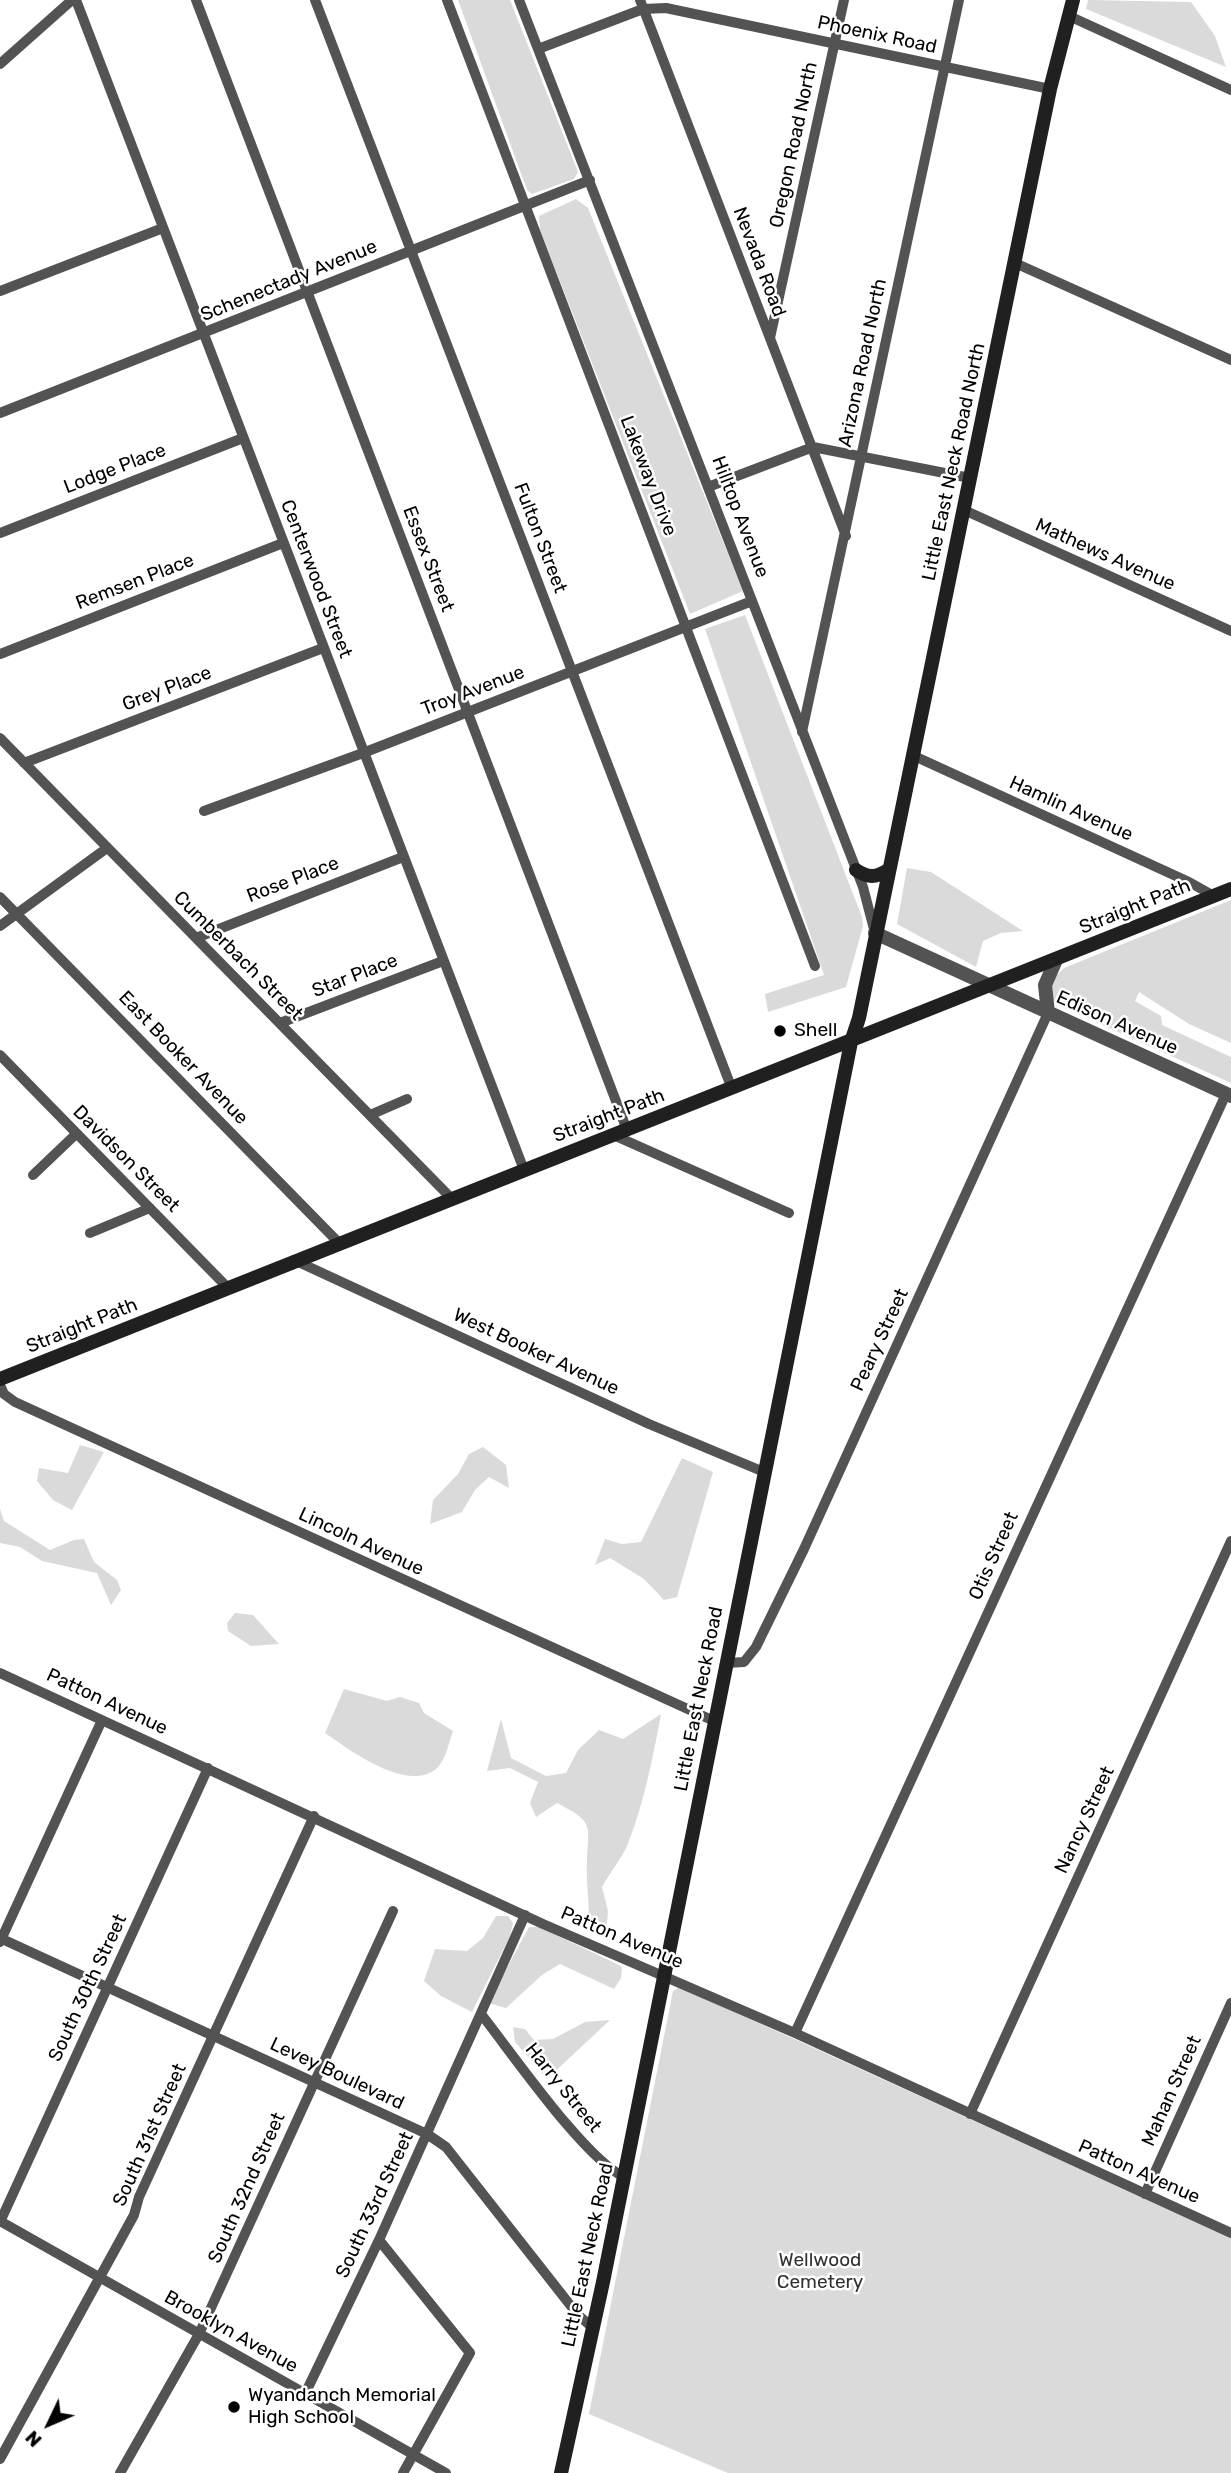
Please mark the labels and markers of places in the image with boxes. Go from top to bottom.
place label: Shell [794,1020,837,1042]
marker: Shell [772,1023,788,1039]
place label: Wyandanch Memorial High School [248,2385,436,2429]
marker: Wyandanch Memorial High School [226,2399,242,2415]

